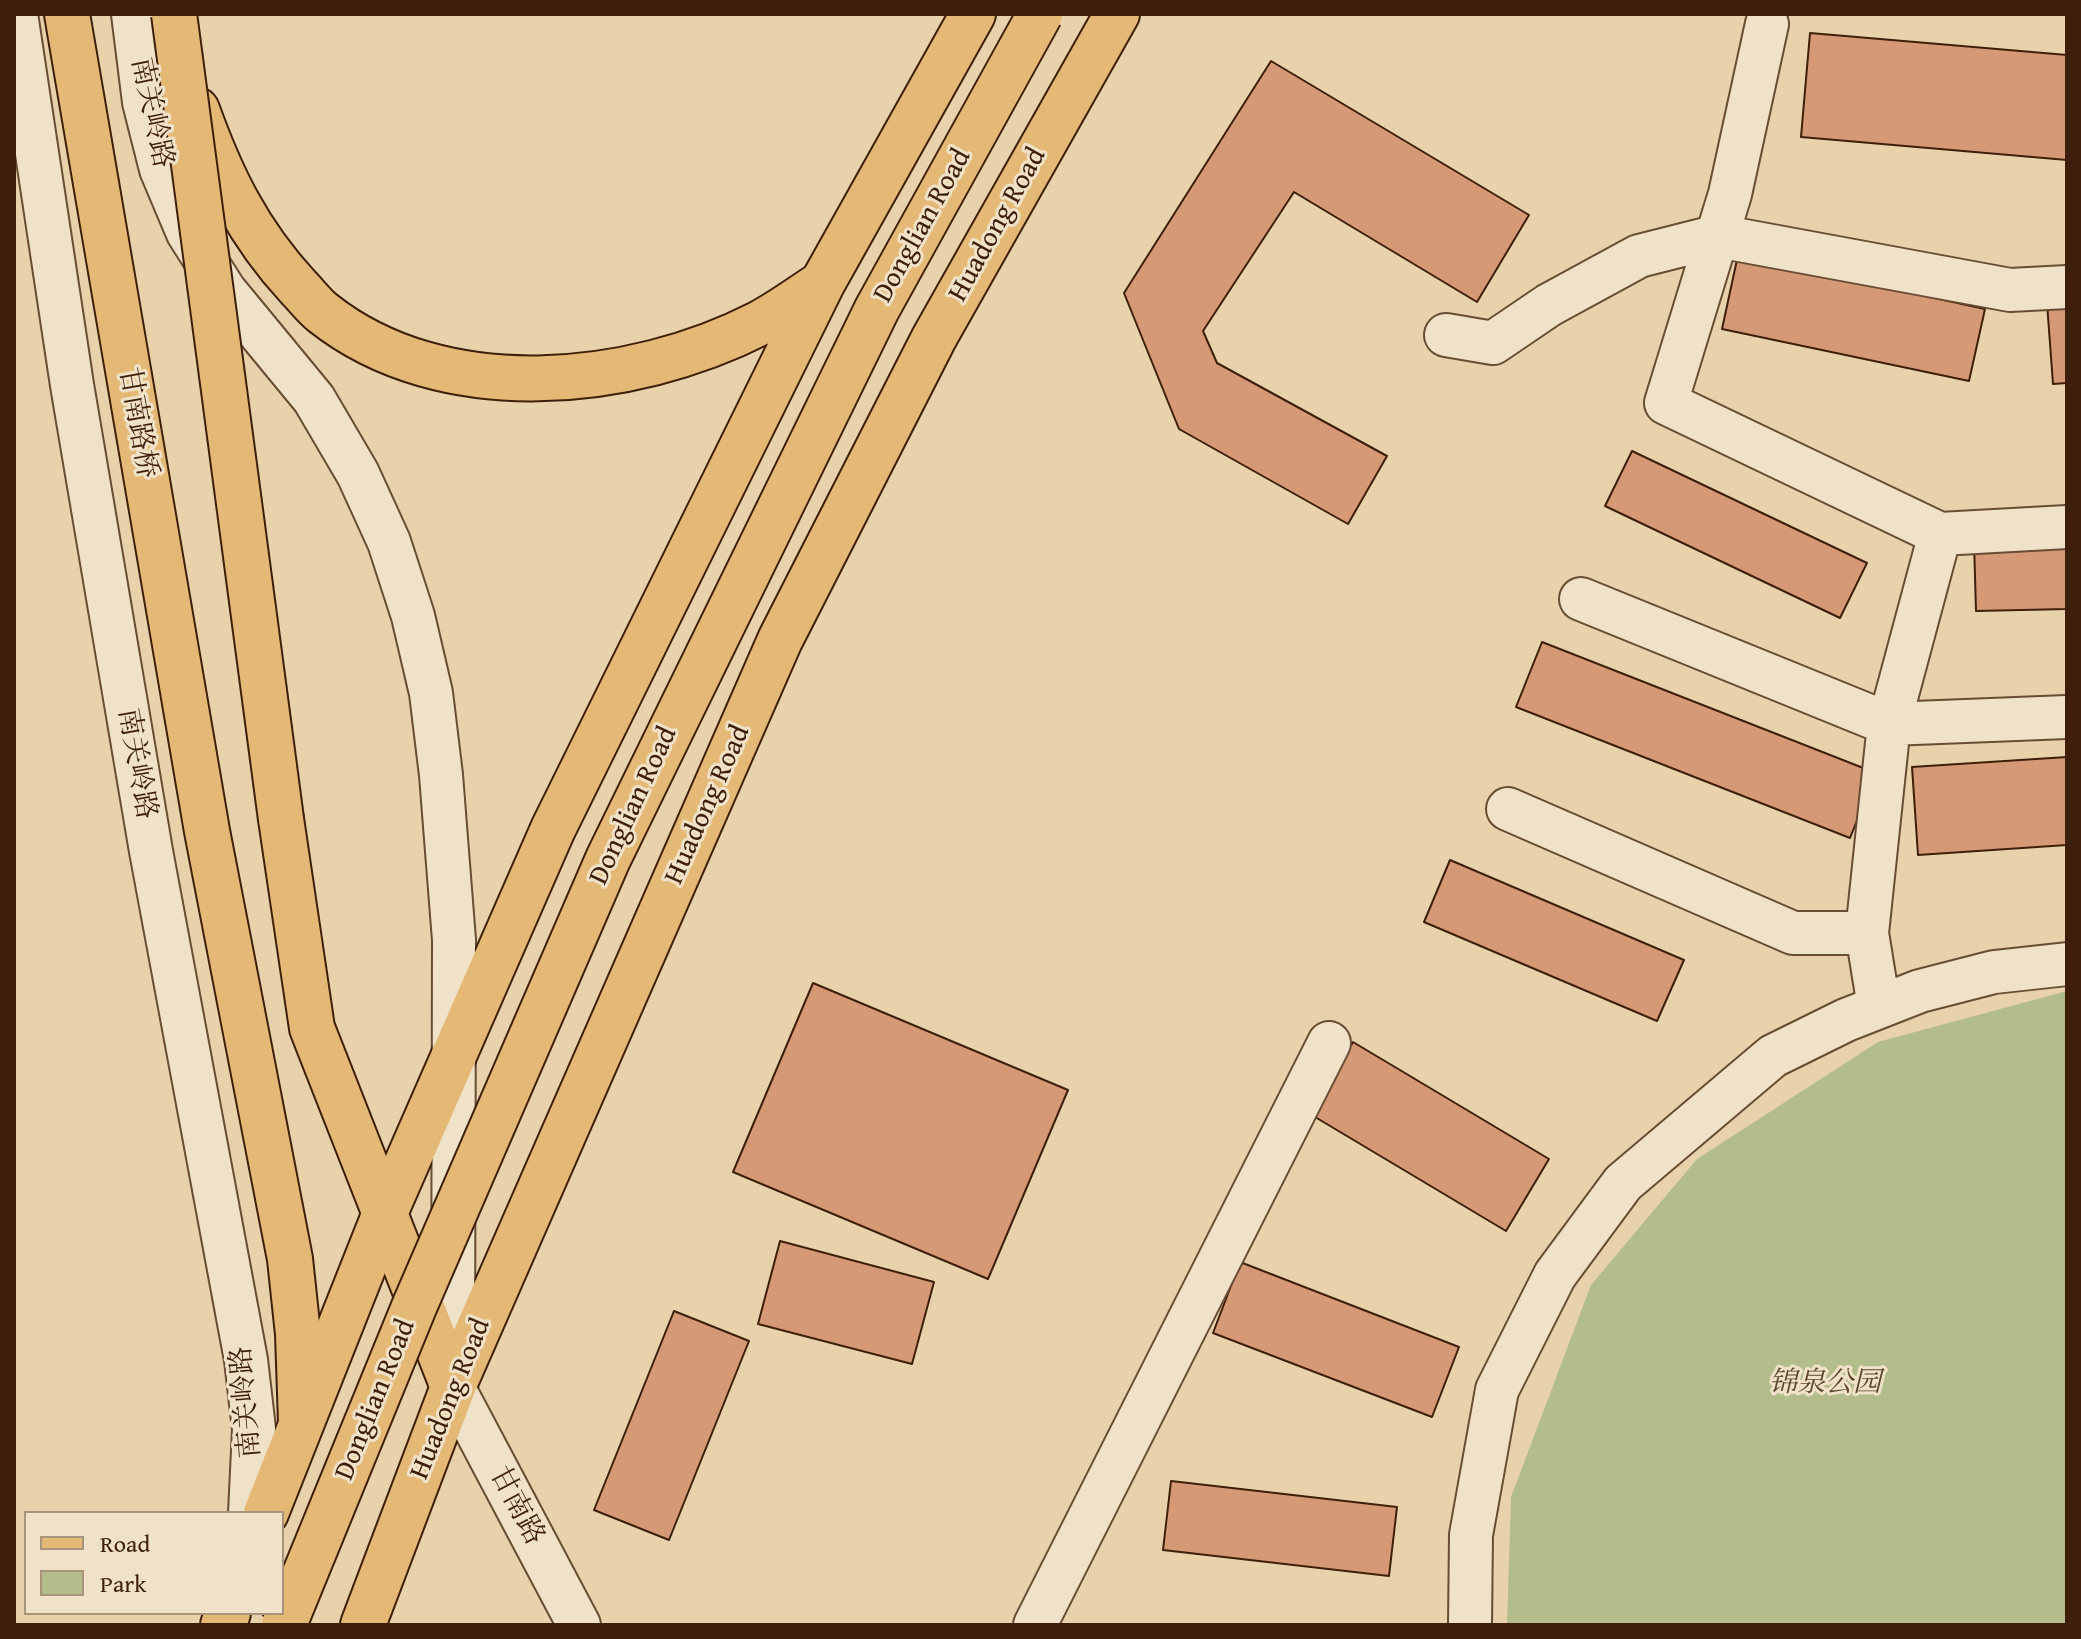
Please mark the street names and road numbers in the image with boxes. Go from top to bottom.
street label: 南关岭路 [123,55,179,171]
street label: Huadong Road [942,142,1054,308]
street label: Donglian Road [867,143,979,309]
street label: 甘南路桥 [111,365,163,481]
street label: 南关岭路 [110,706,162,822]
street label: Huadong Road [658,720,758,890]
street label: Donglian Road [583,722,685,890]
street label: Huadong Road [403,1314,499,1484]
street label: Donglian Road [329,1315,423,1485]
street label: 南关岭路 [225,1345,269,1459]
street label: 甘南路 [481,1461,551,1551]

